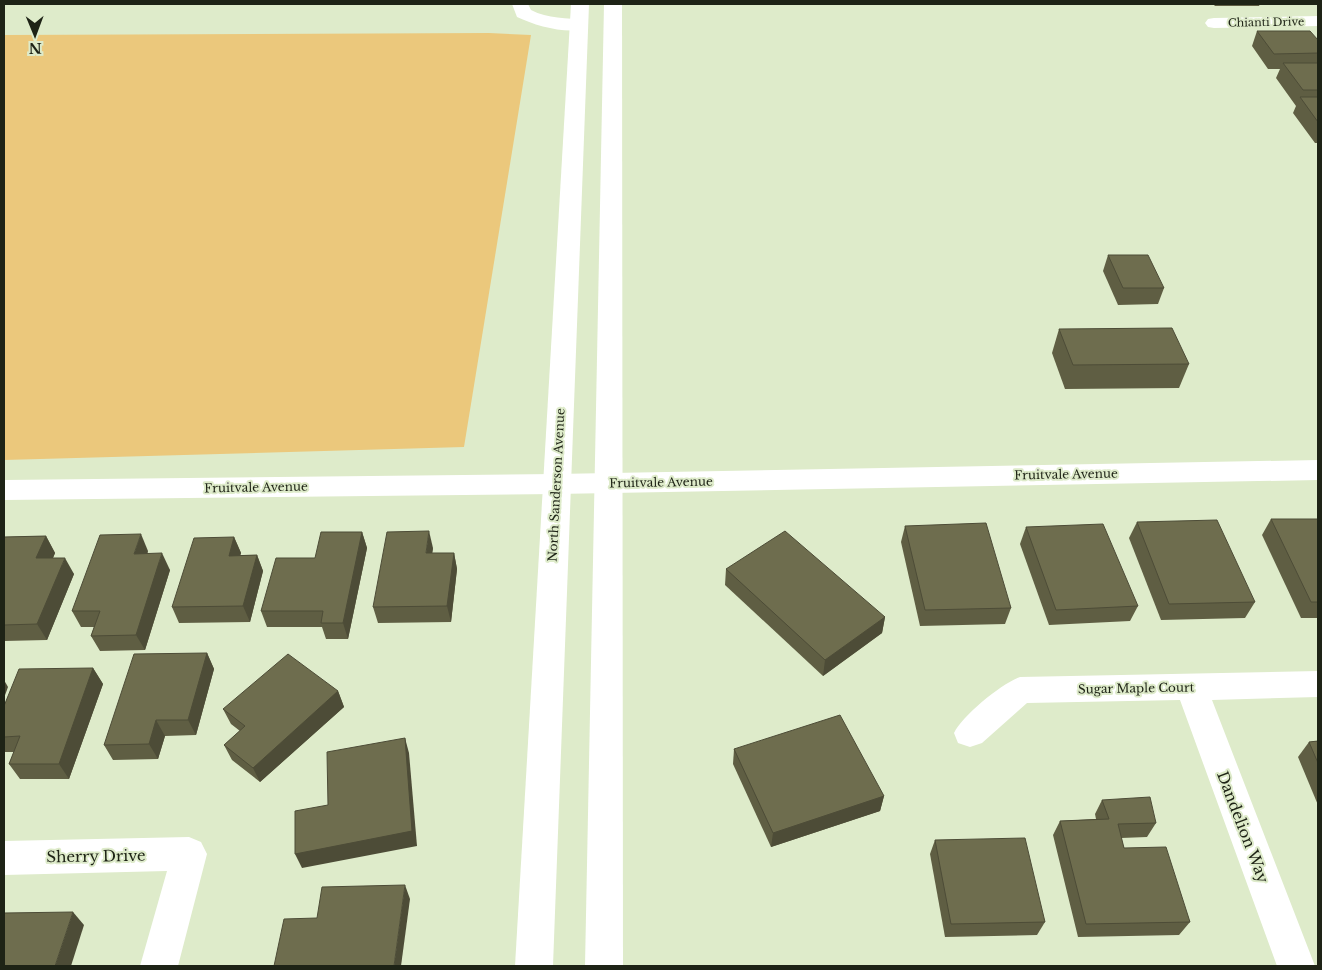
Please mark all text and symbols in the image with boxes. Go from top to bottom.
north arrow [10,10,60,60]
street label: Chianti Drive [1228,14,1304,30]
text: N [28,39,42,57]
street label: North Sanderson Avenue [544,408,568,562]
street label: Fruitvale Avenue [1014,466,1118,482]
street label: Fruitvale Avenue [609,474,713,490]
street label: Fruitvale Avenue [204,479,308,495]
street label: Sugar Maple Court [1078,679,1195,697]
street label: Dandelion Way [1213,768,1273,886]
street label: Sherry Drive [46,846,146,866]

